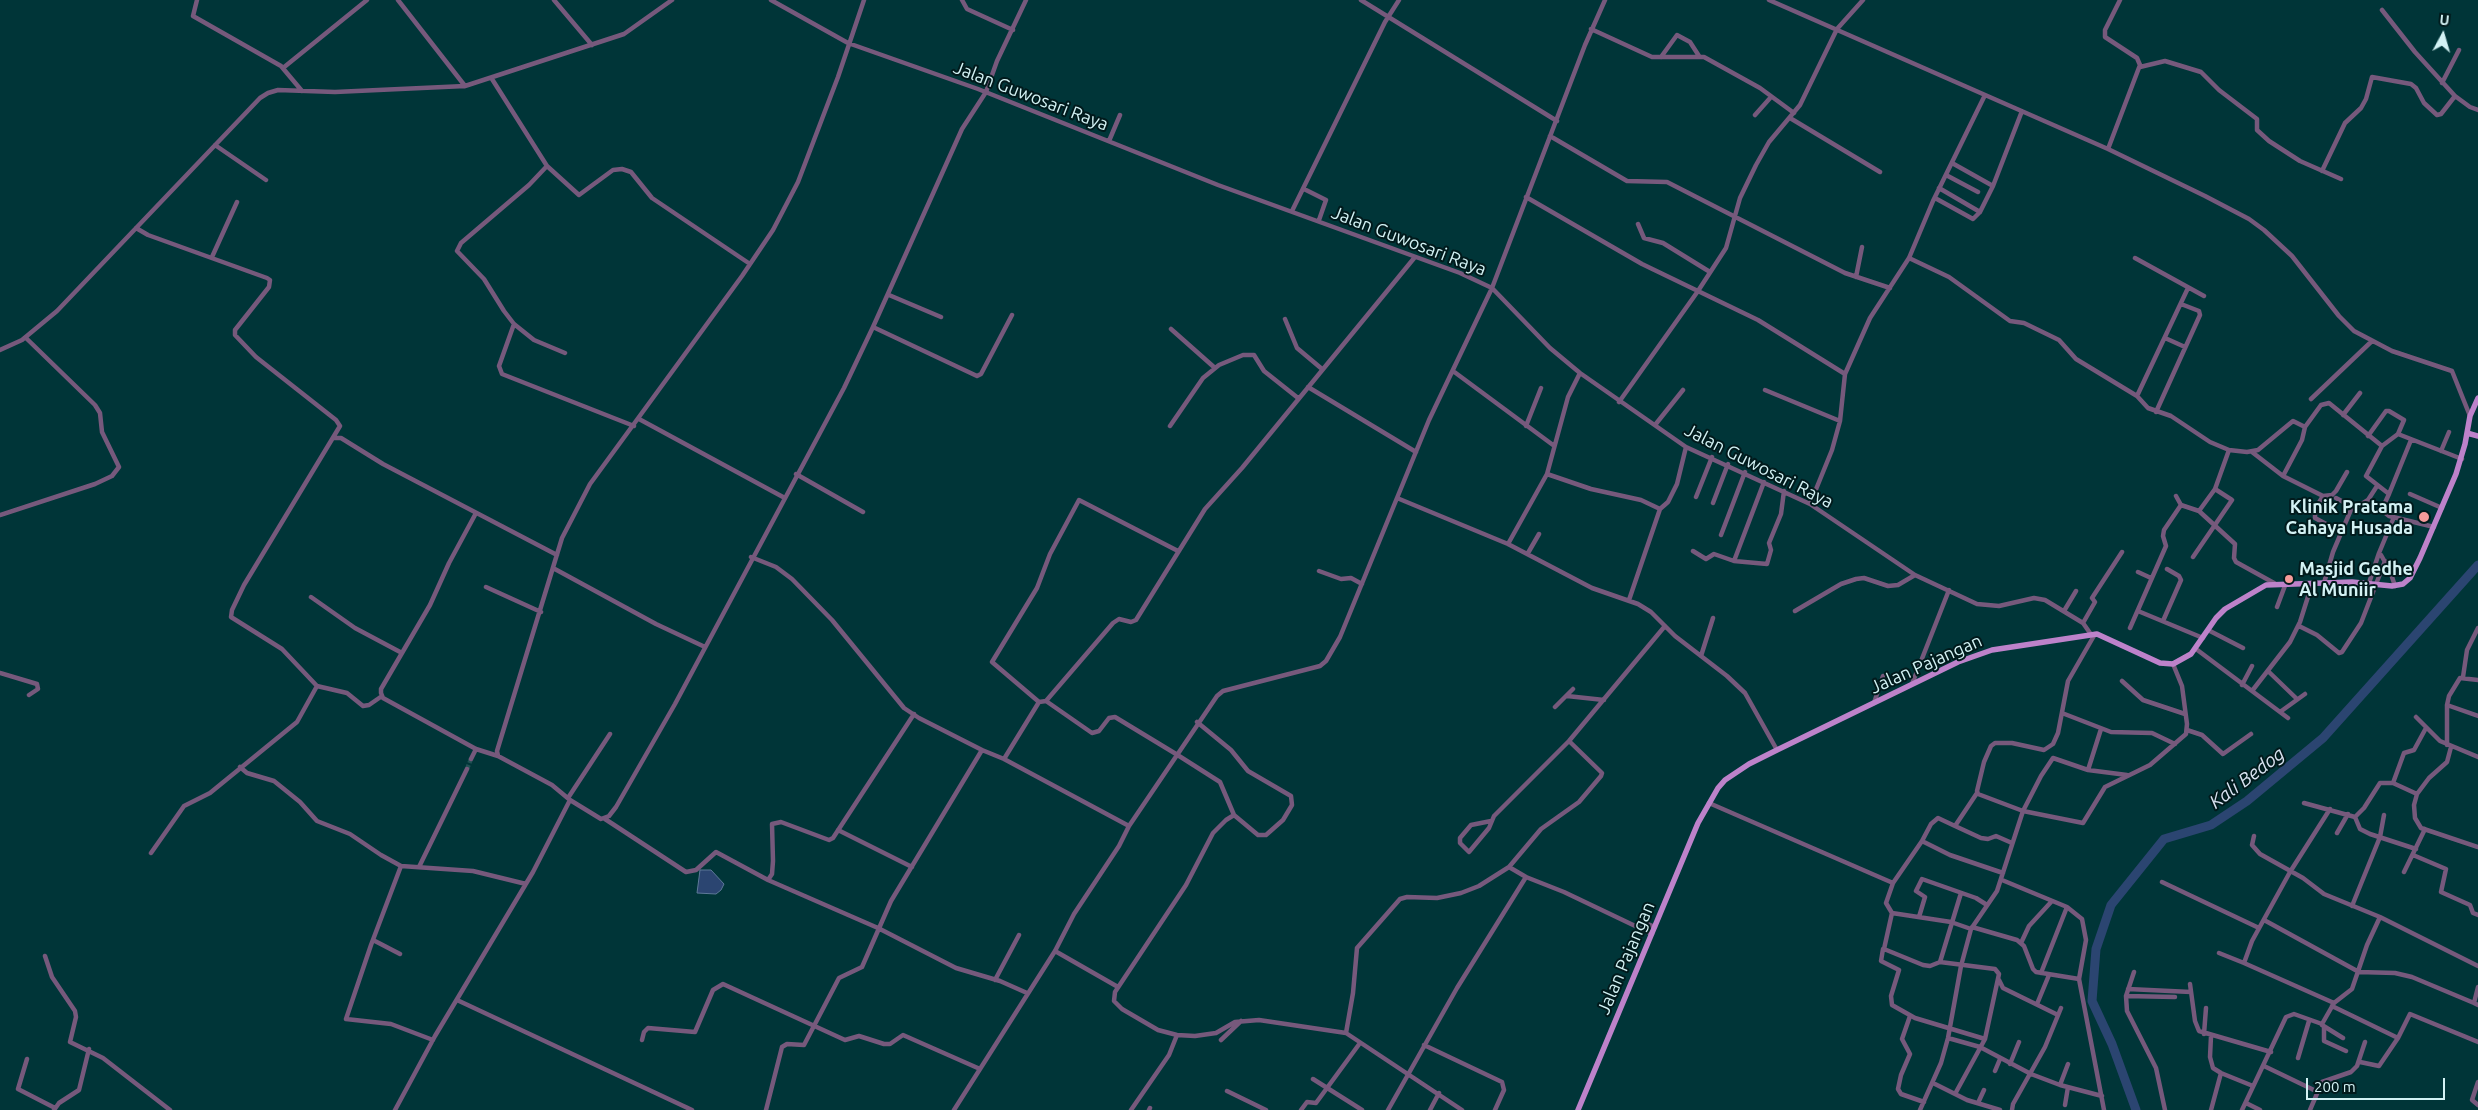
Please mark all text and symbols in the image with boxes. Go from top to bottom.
north arrow [2418,10,2468,60]
text: U [2439,12,2450,29]
street label: Jalan Guwosari Raya [951,57,1111,135]
street label: Jalan Guwosari Raya [1329,202,1489,280]
street label: Jalan Guwosari Raya [1681,419,1837,513]
place label: Klinik Pratama Cahaya Husada [2286,496,2413,538]
marker: Klinik Pratama Cahaya Husada [2417,510,2431,524]
place label: Masjid Gedhe Al Muniir [2299,558,2413,600]
marker: Masjid Gedhe Al Muniir [2283,573,2295,585]
street label: Jalan Pajangan [1867,630,1985,698]
water label: Kali Bedog [2205,742,2289,814]
street label: Jalan Pajangan [1593,898,1659,1018]
scale bar [2308,1068,2447,1100]
text: 200 m [2314,1078,2356,1095]

